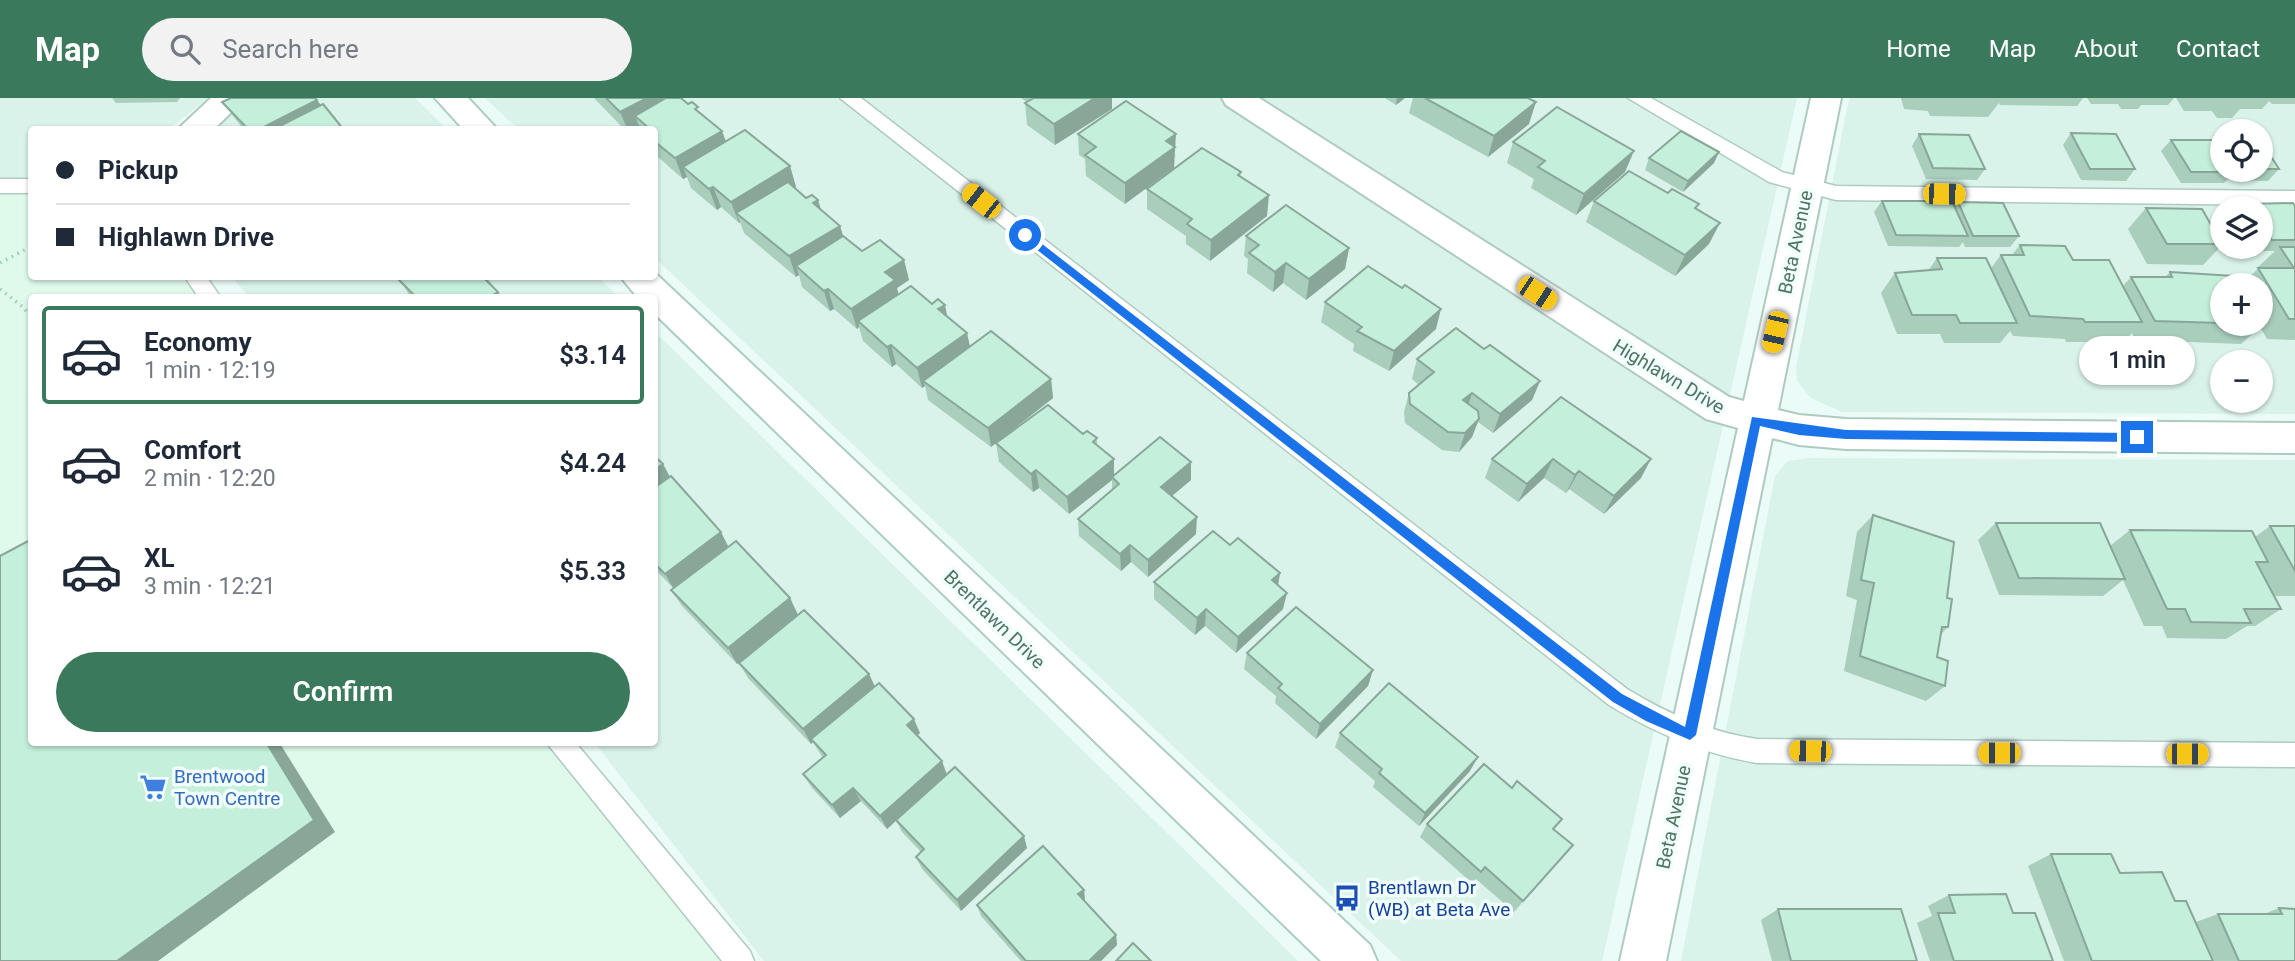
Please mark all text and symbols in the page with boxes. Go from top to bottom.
search box [142,18,632,81]
text: Map [35,30,100,69]
icon: search [166,30,204,68]
text: Search here [222,34,359,64]
text: Home [1886,35,1951,63]
text: Map [1989,35,2036,63]
text: About [2074,35,2138,63]
text: Contact [2176,35,2260,63]
map controls [2210,119,2273,413]
button: locate [2210,119,2273,182]
text: Pickup [98,155,178,185]
car [958,180,1005,222]
car [1923,183,1966,205]
street label: Beta Avenue [1773,188,1818,296]
button: layers [2210,196,2273,259]
route start [1009,219,1041,251]
text: Highlawn Drive [98,222,274,252]
car [1514,273,1561,313]
button: + [2210,273,2273,336]
car [1761,309,1790,355]
icon: car [60,324,123,387]
text: Economy [144,327,251,357]
street label: Highlawn Drive [1609,334,1729,419]
callout: 1 min [2079,336,2195,384]
text: $3.14 [559,340,626,370]
text: 1 min [2108,347,2166,374]
button: − [2210,350,2273,413]
text: 1 min · 12:19 [144,357,276,384]
route end [2121,421,2153,453]
icon: car [60,432,123,495]
text: Comfort [144,435,241,465]
text: $4.24 [559,448,626,478]
text: 2 min · 12:20 [144,465,276,492]
icon: car [60,540,123,603]
text: XL [144,543,175,573]
text: $5.33 [559,556,626,586]
street label: Brentlawn Drive [939,565,1050,673]
text: 3 min · 12:21 [144,573,276,600]
button: Confirm [56,652,630,732]
car [1789,740,1832,762]
car [1979,743,2021,764]
car [2167,744,2209,765]
street label: Beta Avenue [1651,763,1696,871]
place label: Brentwood Town Centre [174,765,280,810]
supermarket icon: Brentwood Town Centre [138,772,168,802]
place label: Brentlawn Dr (WB) at Beta Ave [1368,876,1510,921]
bus stop icon: Brentlawn Dr (WB) at Beta Ave [1332,883,1362,913]

